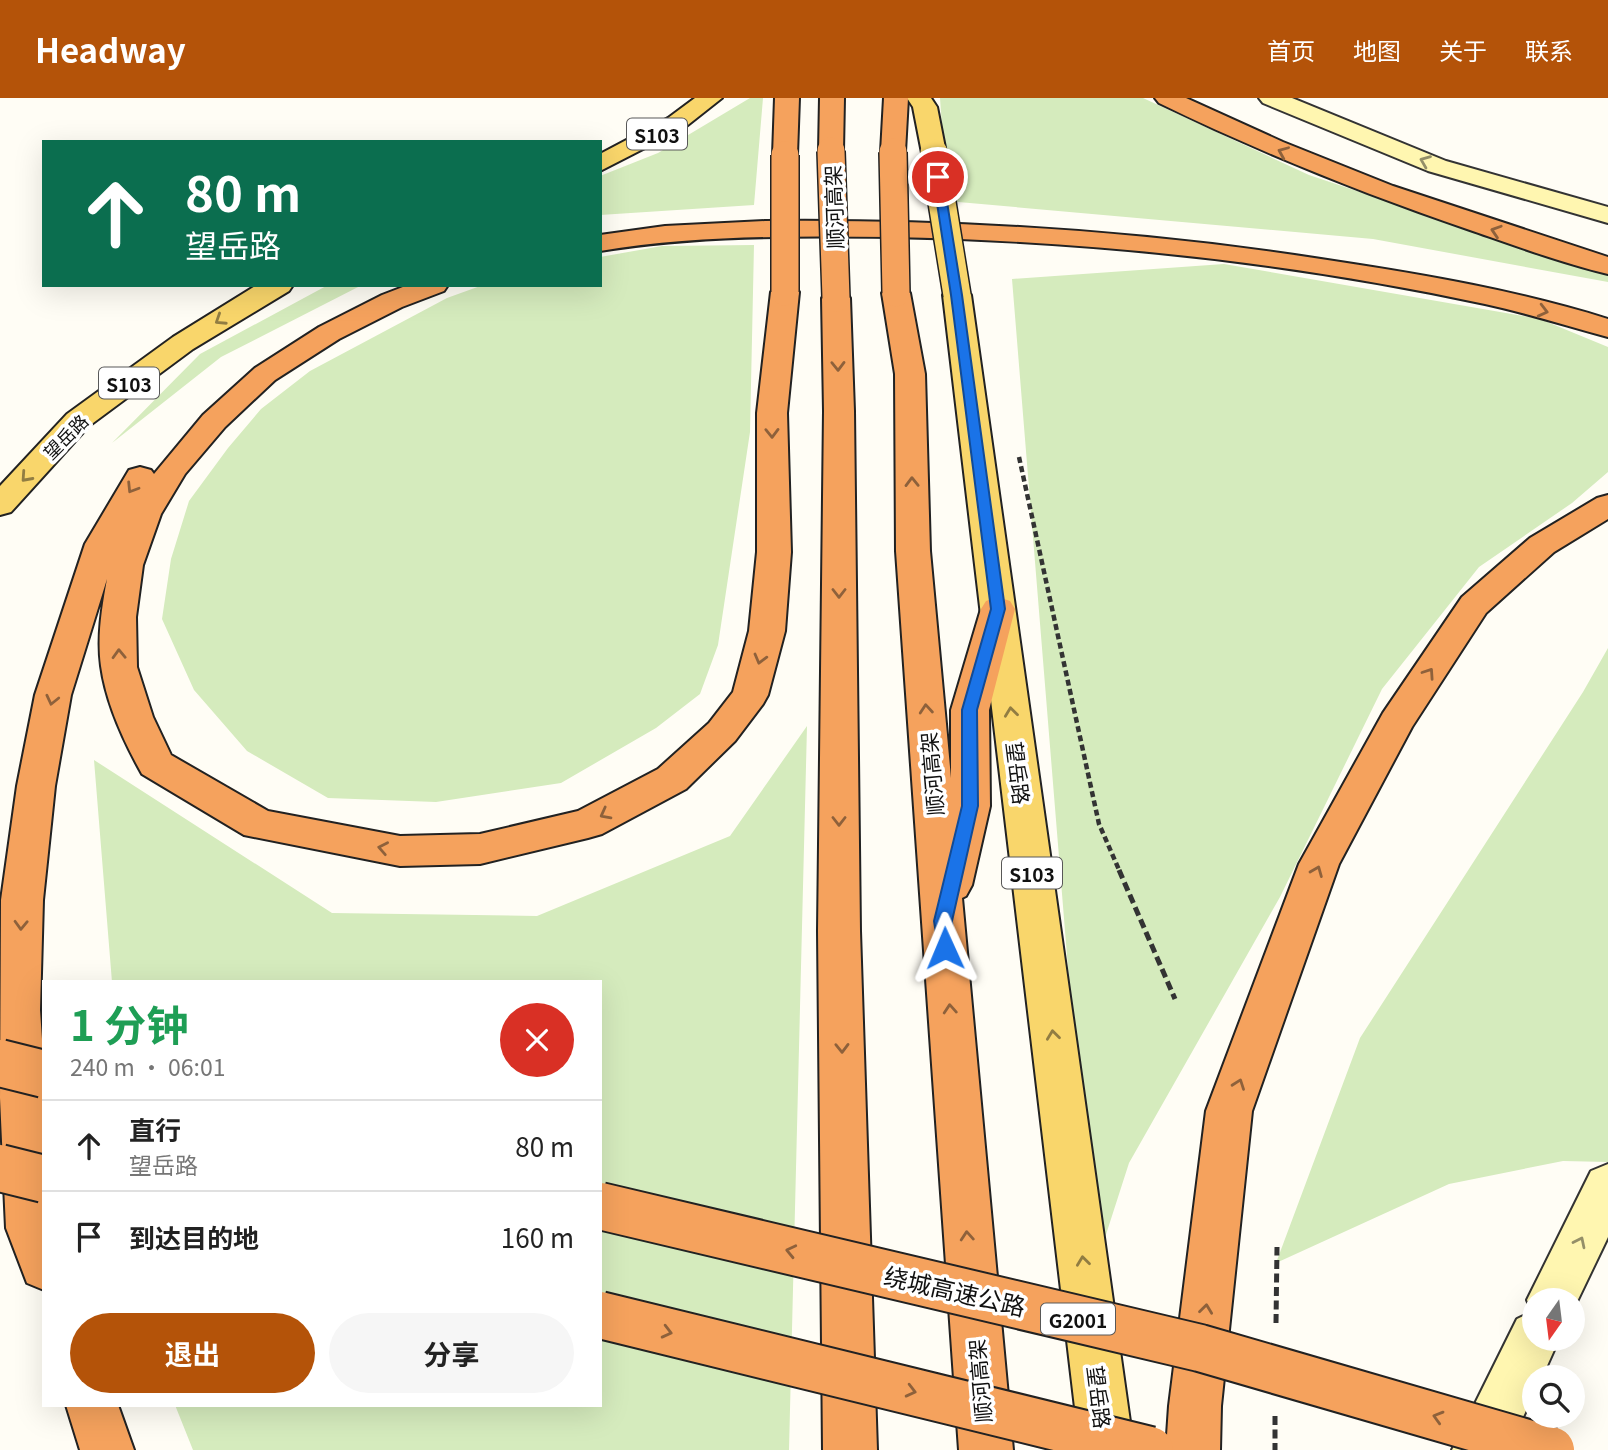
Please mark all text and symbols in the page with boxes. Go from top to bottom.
text: Headway [35,25,186,73]
text: 首页 [1267,32,1315,67]
text: 地图 [1353,32,1401,67]
text: 关于 [1439,32,1487,67]
text: 联系 [1525,32,1573,67]
road number: S103 [627,118,687,150]
one-way arrow [1278,146,1290,160]
pin [908,147,968,207]
text: 80 m [185,155,301,226]
one-way arrow [1420,155,1433,169]
icon: arrive [919,158,957,196]
street label: 顺河高架 [817,165,849,249]
icon: ahead [70,168,161,259]
text: 望岳路 [185,221,281,267]
one-way arrow [1491,225,1503,239]
one-way arrow [1537,303,1549,317]
one-way arrow [215,311,228,324]
one-way arrow [830,361,845,372]
road number: S103 [99,368,159,398]
street label: 望岳路 [37,408,93,464]
one-way arrow [764,428,780,439]
one-way arrow [21,469,34,482]
one-way arrow [904,476,920,486]
one-way arrow [128,481,141,494]
one-way arrow [831,589,847,599]
one-way arrow [111,648,127,659]
one-way arrow [753,653,768,665]
one-way arrow [1421,668,1433,681]
one-way arrow [46,694,61,706]
one-way arrow [919,703,934,714]
one-way arrow [1004,707,1019,718]
street label: 顺河高架 [912,731,950,817]
street label: 望岳路 [1000,740,1038,806]
one-way arrow [600,806,612,819]
one-way arrow [831,816,847,827]
one-way arrow [377,841,389,856]
road number: S103 [1002,858,1062,888]
one-way arrow [1308,865,1322,877]
position arrow [908,911,982,985]
one-way arrow [14,920,29,931]
text: 1 分钟 [70,992,188,1053]
button: close [500,1003,574,1077]
one-way arrow [943,1003,958,1014]
one-way arrow [1046,1029,1061,1041]
one-way arrow [834,1043,849,1054]
text: 240 m · 06:01 [70,1049,226,1083]
one-way arrow [1231,1079,1245,1091]
text: 直行 [129,1110,181,1147]
icon: ahead [70,1127,108,1165]
text: 80 m [515,1127,574,1164]
text: 望岳路 [129,1147,198,1181]
icon: arrive [70,1218,108,1256]
text: 到达目的地 [129,1218,259,1255]
text: 160 m [501,1218,574,1255]
one-way arrow [960,1230,975,1241]
one-way arrow [1571,1237,1585,1249]
one-way arrow [785,1245,797,1259]
one-way arrow [1075,1255,1090,1267]
street label: 绕城高速公路 [881,1257,1029,1323]
north arrow [1522,1288,1586,1351]
map controls [1522,1288,1585,1428]
road number: G2001 [1041,1303,1115,1334]
one-way arrow [1199,1303,1214,1315]
button: 退出 [70,1313,315,1393]
button: 分享 [329,1313,574,1393]
one-way arrow [660,1324,672,1338]
street label: 顺河高架 [960,1338,998,1424]
street label: 望岳路 [1081,1364,1119,1430]
button: search [1522,1365,1585,1428]
one-way arrow [905,1383,917,1398]
one-way arrow [1432,1411,1444,1426]

